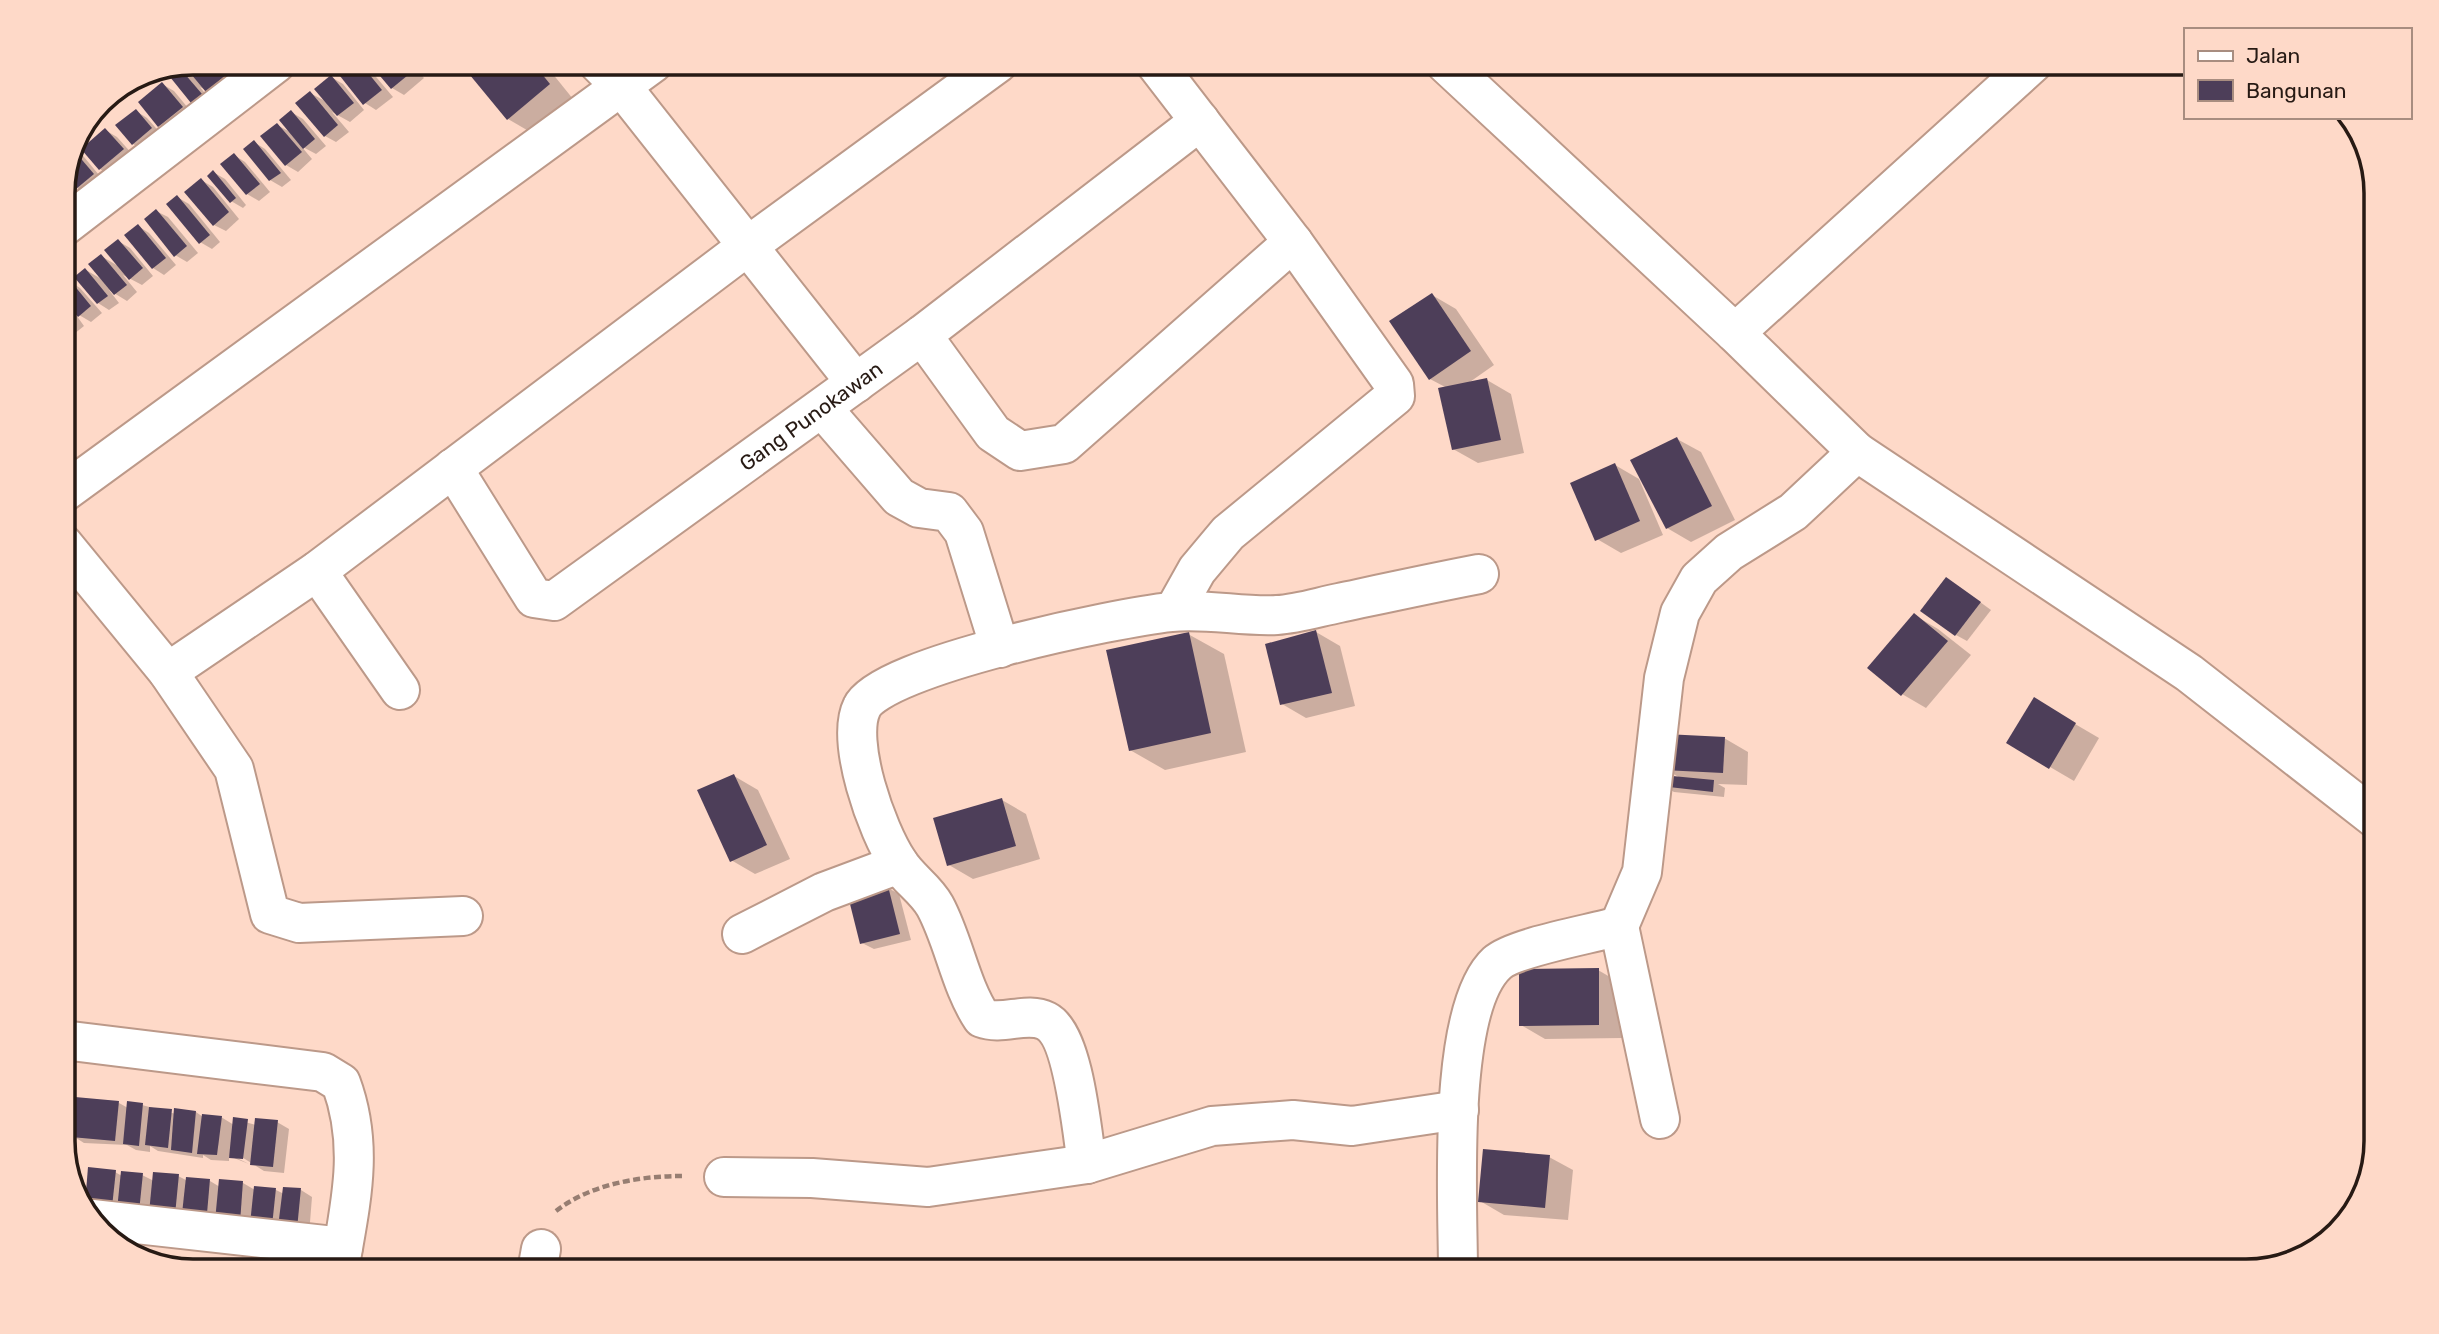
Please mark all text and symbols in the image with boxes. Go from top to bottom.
legend [2184,28,2411,119]
text: Jalan [2246,43,2300,68]
text: Bangunan [2246,78,2347,103]
street label: Gang Punokawan [734,356,887,476]

